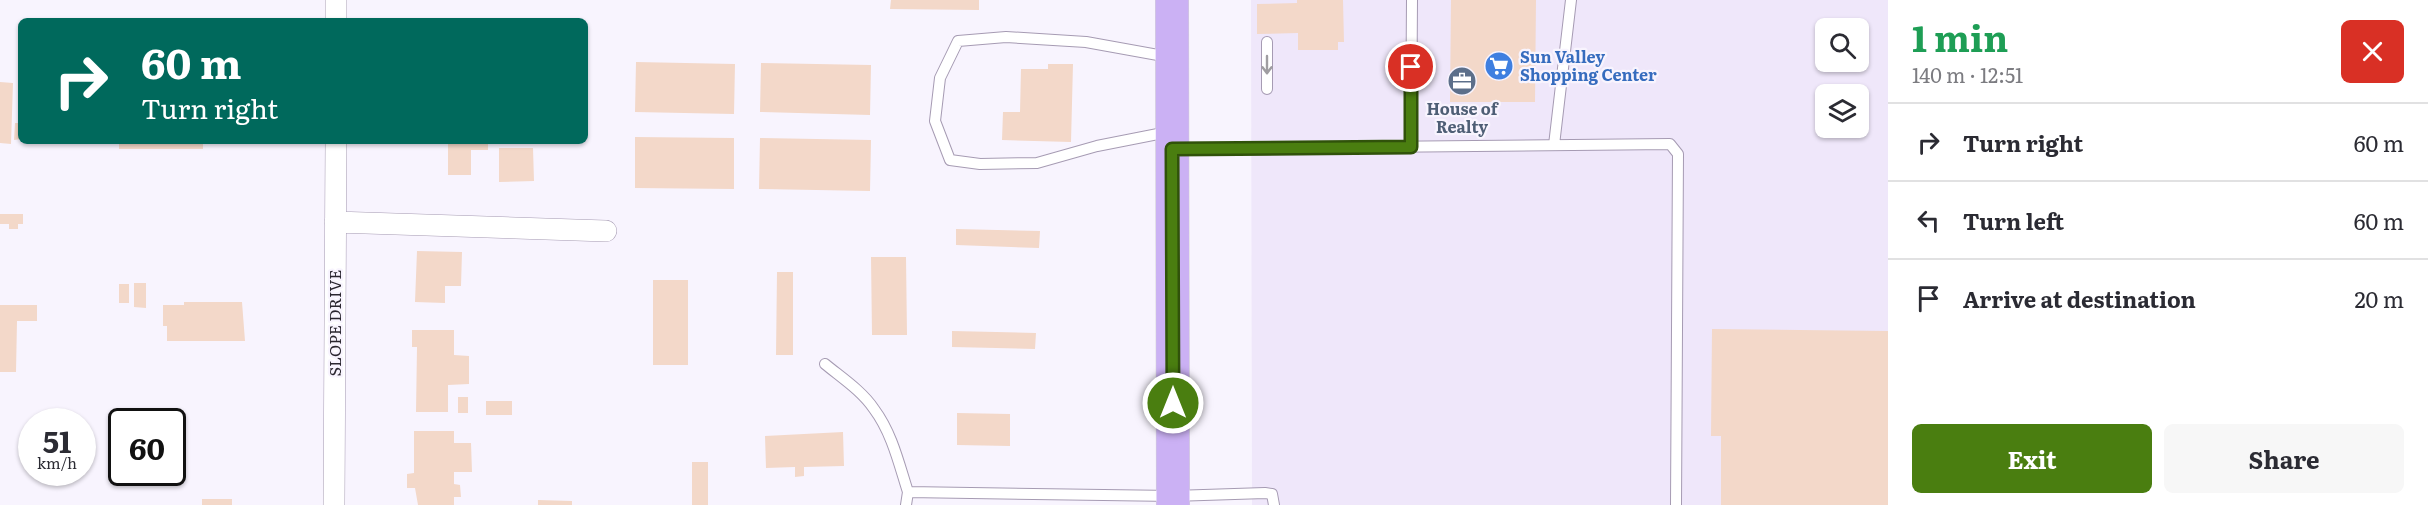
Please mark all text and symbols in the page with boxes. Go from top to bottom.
text: 1 min [1912,10,2008,63]
map controls [1815,18,1869,138]
button: search [1815,18,1869,72]
button: close [2341,20,2404,83]
text: 60 m [141,30,242,92]
pin [1385,41,1436,92]
icon: right [42,42,120,120]
place label: Sun Valley Shopping Center [1520,44,1657,86]
icon: arrive [1394,50,1427,83]
supermarket icon: Sun Valley Shopping Center [1483,50,1515,82]
one-way arrow [1261,55,1273,75]
text: 140 m · 12:51 [1912,59,2023,89]
office icon: House of Realty [1446,65,1478,97]
button: layers [1815,84,1869,138]
text: Turn right [141,87,278,127]
place label: House of Realty [1426,96,1500,138]
icon: right [1912,126,1945,159]
text: Turn right [1963,126,2083,159]
text: 60 m [2354,126,2404,159]
icon: left [1912,204,1945,237]
text: Turn left [1963,204,2064,237]
text: 60 m [2354,204,2404,237]
street label: SLOPE DRIVE [322,269,346,377]
icon: arrive [1912,282,1945,315]
text: Arrive at destination [1963,282,2196,315]
text: 20 m [2354,282,2404,315]
position arrow [1141,371,1205,435]
speed limit sign: 60 [108,408,186,486]
text: 51 [43,418,71,462]
button: Exit [1912,424,2152,493]
button: Share [2164,424,2404,493]
text: km/h [37,451,77,474]

